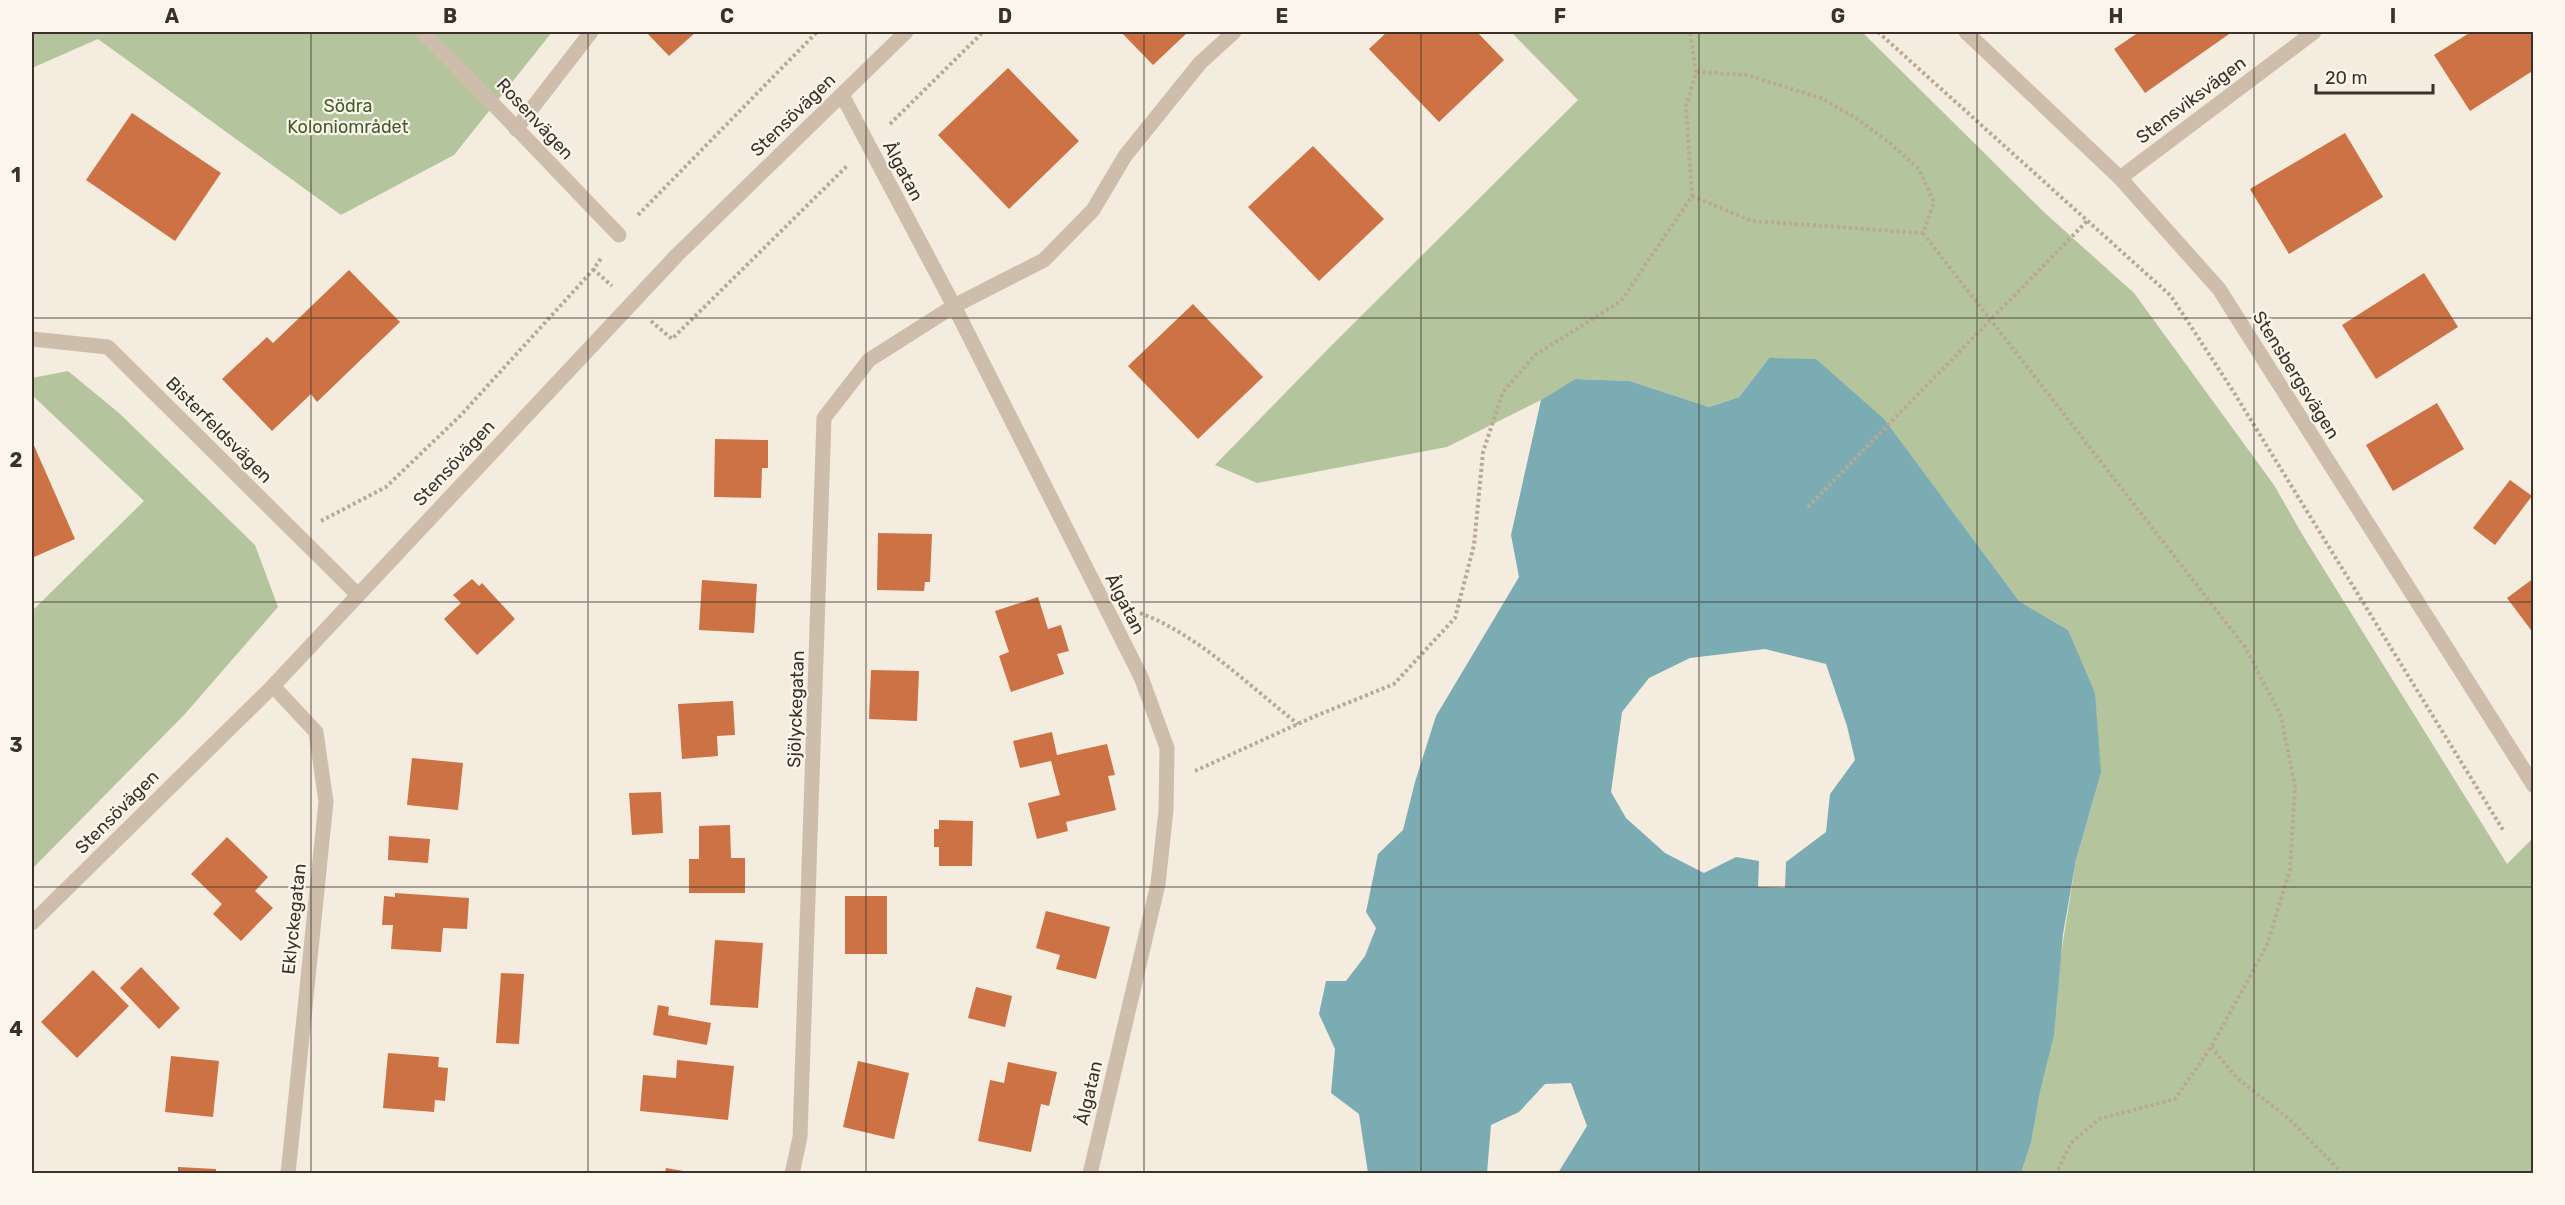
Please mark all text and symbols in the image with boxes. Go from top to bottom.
text: A [165,4,180,28]
text: B [443,4,457,28]
text: C [720,4,734,28]
text: D [998,4,1012,28]
text: E [1276,4,1288,28]
text: F [1554,4,1566,28]
text: G [1831,4,1845,28]
text: H [2109,4,2123,28]
text: I [2390,4,2396,28]
street label: Stensviksvägen [2132,52,2250,148]
scale bar [2316,57,2433,95]
text: 20 m [2325,67,2367,89]
street label: Stensövägen [746,69,840,161]
street label: Rosenvägen [492,74,578,164]
park label: Södra Koloniområdet [287,95,409,138]
street label: Ålgatan [878,137,928,205]
text: 1 [11,163,21,187]
street label: Stensbergsvägen [2248,307,2344,443]
street label: Bisterfeldsvägen [161,372,277,488]
street label: Stensövägen [409,415,499,511]
text: 2 [10,448,23,472]
street label: Ålgatan [1100,570,1150,638]
street label: Sjölyckegatan [783,650,809,768]
text: 3 [9,733,23,757]
street label: Stensövägen [70,765,164,859]
street label: Eklyckegatan [277,862,311,976]
text: 4 [9,1017,23,1041]
street label: Ålgatan [1071,1059,1107,1127]

